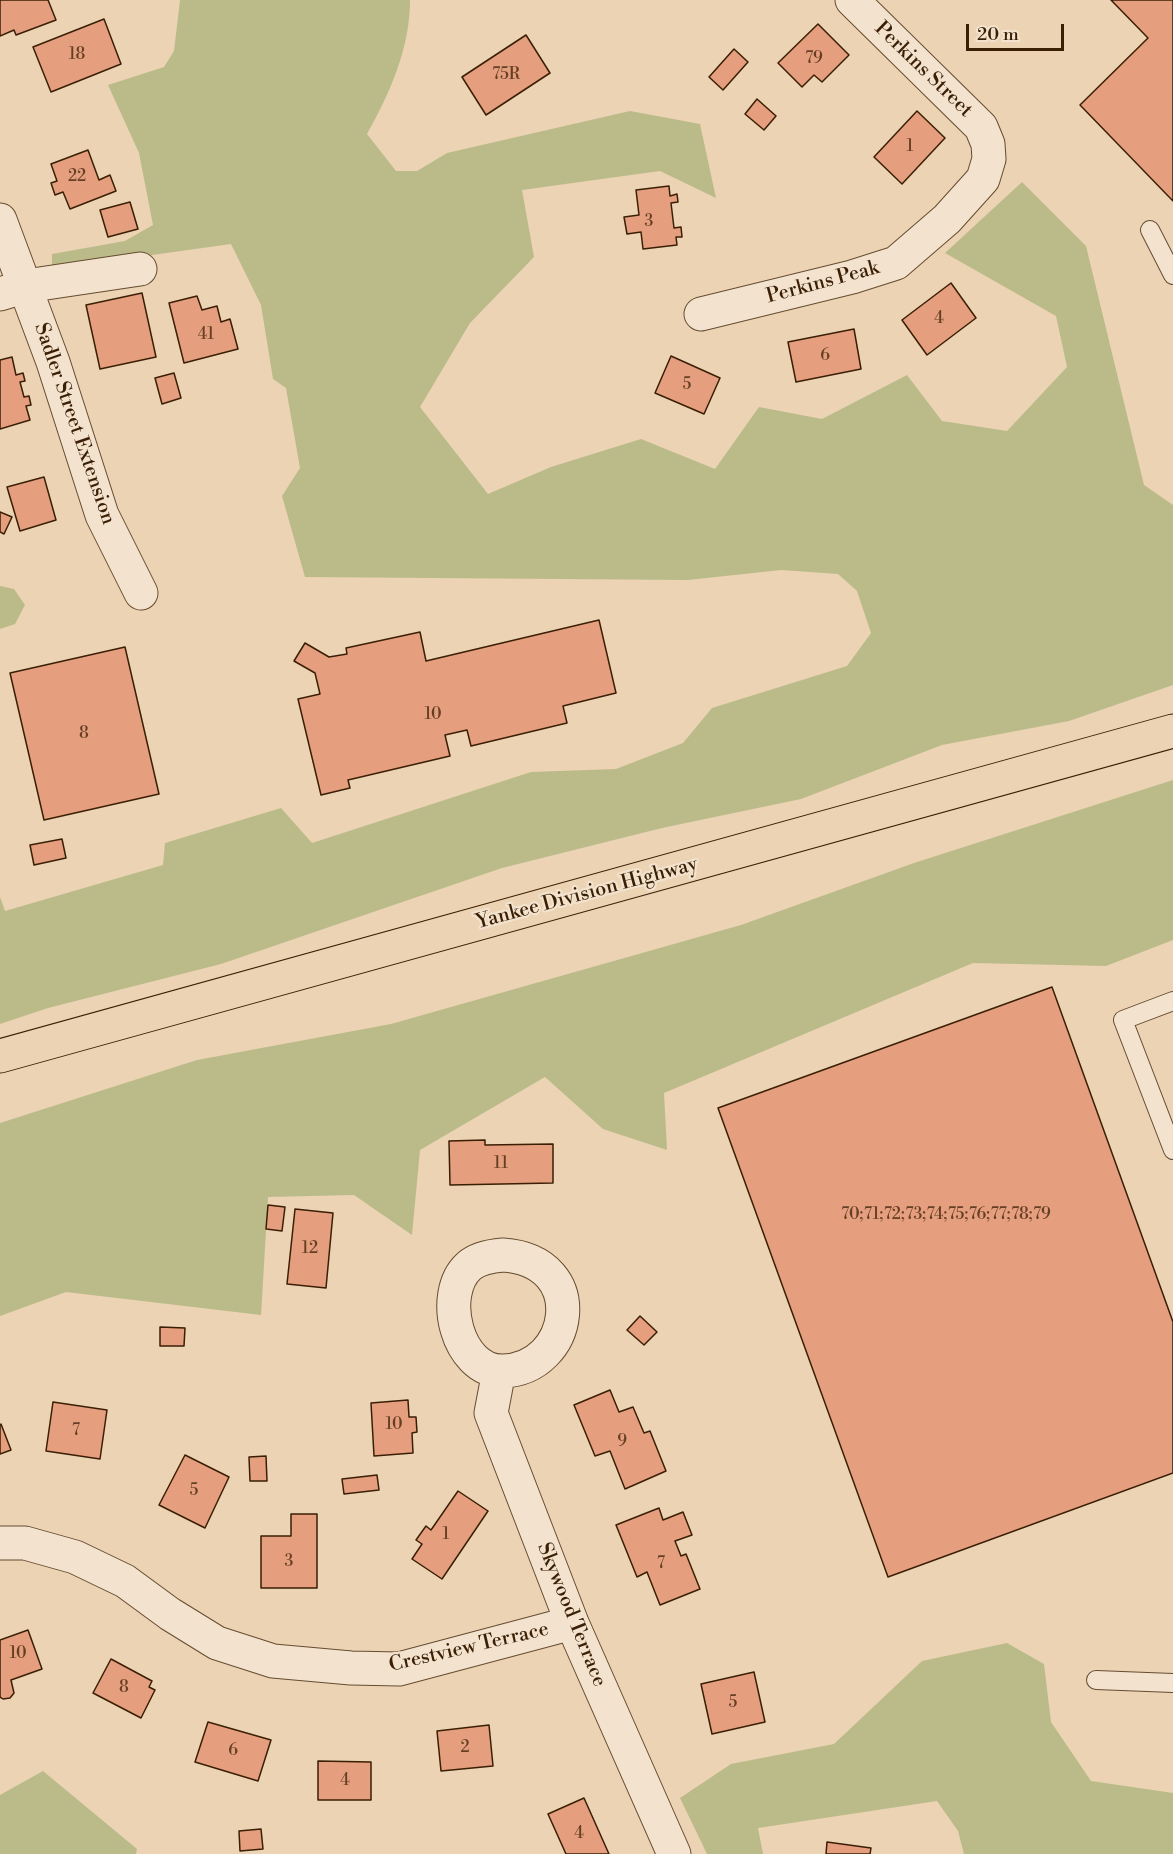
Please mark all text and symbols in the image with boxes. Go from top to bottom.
scale bar [969,12,1066,50]
street label: Perkins Street [869,17,977,123]
text: 20 m [977,23,1019,46]
house number: 18 [69,45,85,65]
house number: 79 [805,49,823,69]
house number: 75R [492,65,520,85]
house number: 1 [907,137,913,157]
house number: 22 [68,167,86,187]
house number: 3 [645,212,653,232]
street label: Perkins Peak [764,256,882,310]
house number: 4 [934,309,944,329]
street label: Sadler Street Extension [28,320,120,528]
house number: 41 [198,325,214,345]
house number: 6 [820,346,830,366]
house number: 5 [683,375,691,395]
house number: 10 [425,705,441,725]
house number: 8 [79,724,89,744]
street label: Yankee Division Highway [474,853,700,935]
house number: 11 [494,1154,508,1174]
house number: 70;71;72;73;74;75;76;77;78;79 [841,1205,1051,1225]
house number: 12 [302,1239,318,1259]
house number: 10 [386,1415,402,1435]
house number: 7 [72,1421,80,1441]
house number: 9 [617,1432,627,1452]
house number: 5 [190,1481,198,1501]
house number: 1 [443,1525,449,1545]
street label: Skywood Terrace [531,1539,611,1691]
house number: 3 [285,1552,293,1572]
house number: 7 [657,1554,665,1574]
street label: Crestview Terrace [387,1618,551,1678]
house number: 10 [10,1644,26,1664]
house number: 8 [119,1678,129,1698]
house number: 5 [729,1693,737,1713]
house number: 2 [460,1738,470,1758]
house number: 6 [228,1741,238,1761]
house number: 4 [340,1771,350,1791]
house number: 4 [574,1824,584,1844]

